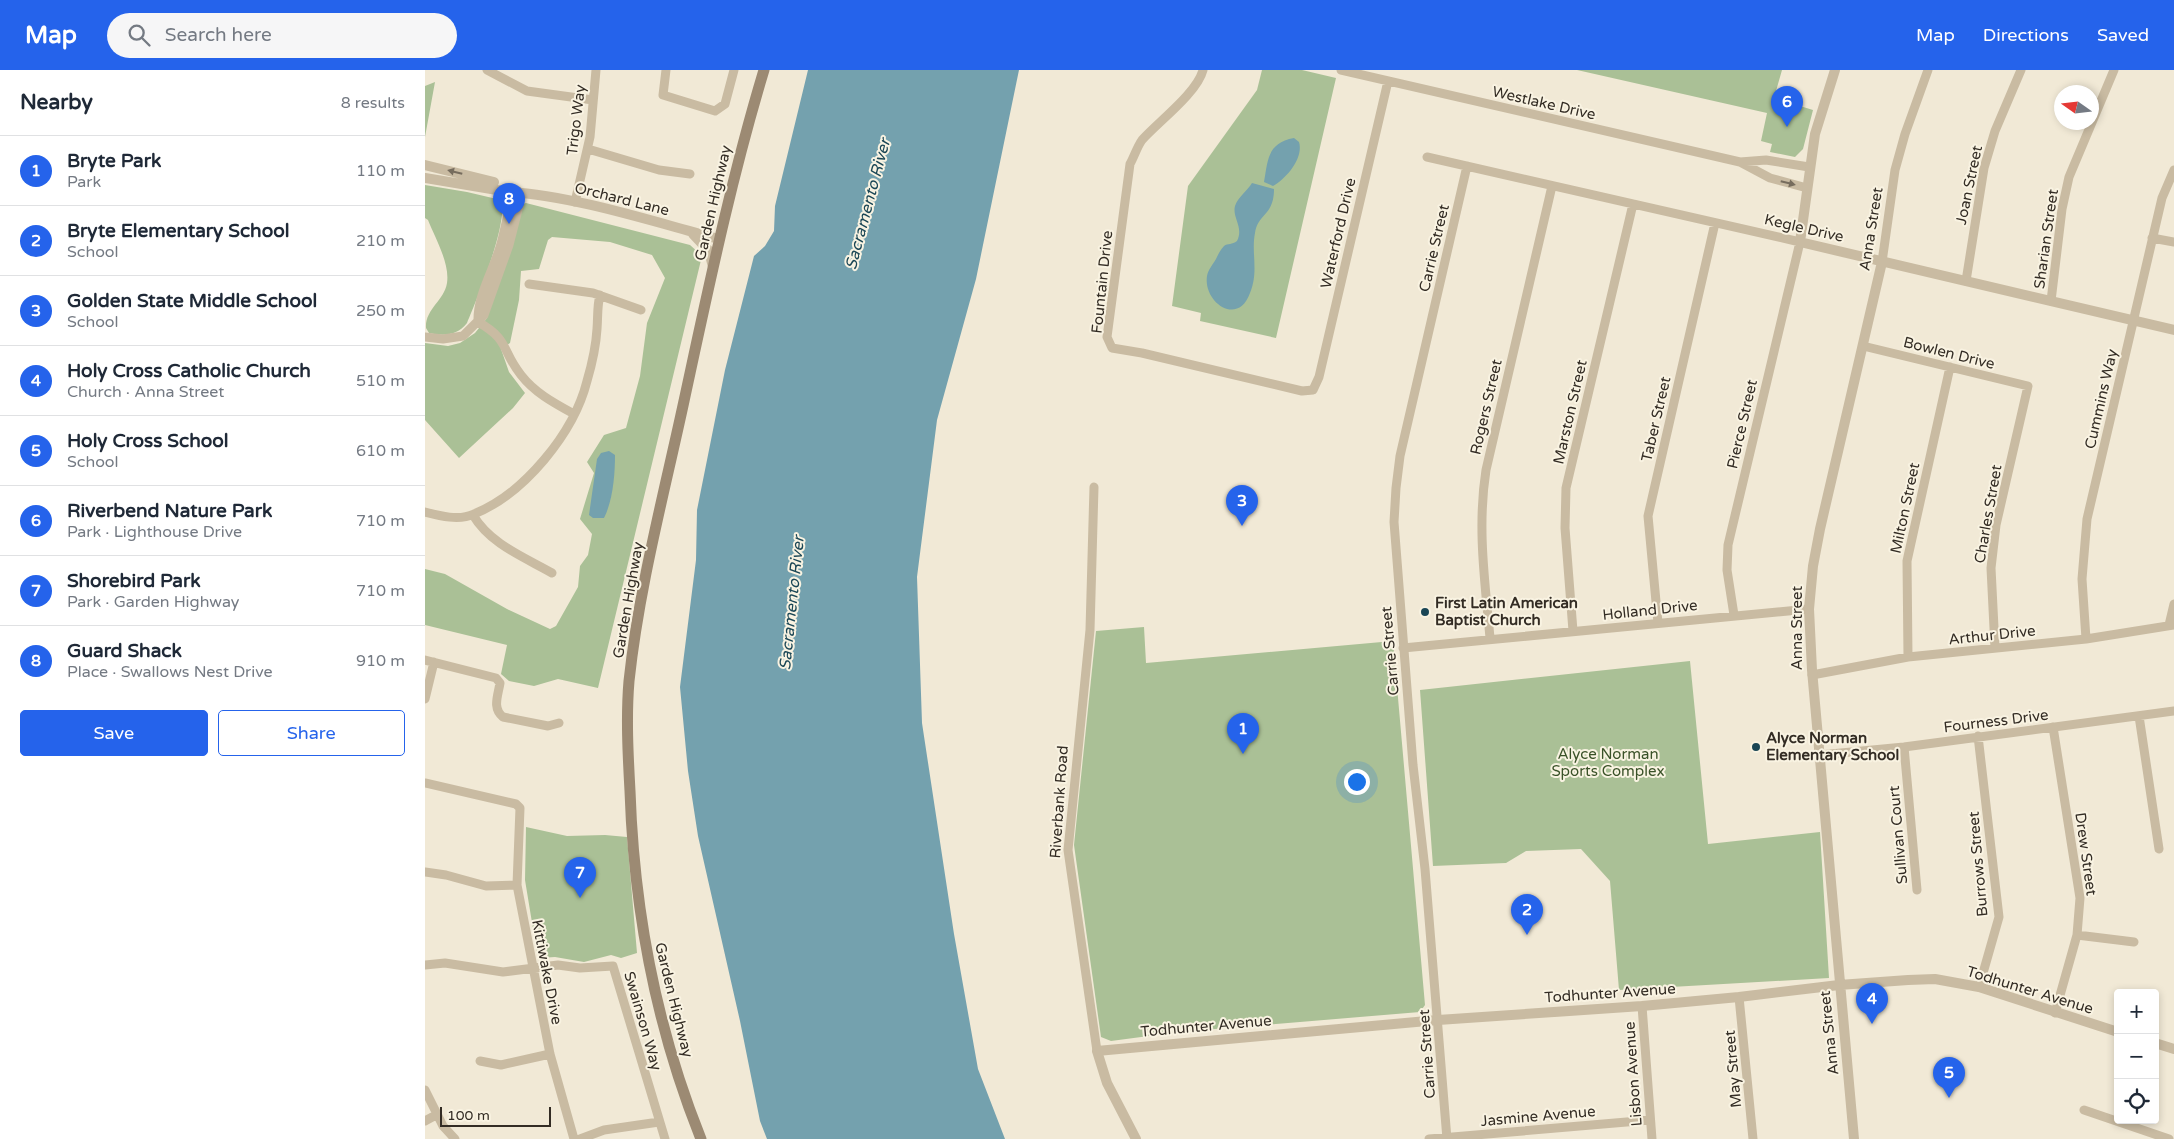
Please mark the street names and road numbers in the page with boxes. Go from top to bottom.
street label: Westlake Drive [1491,82,1597,124]
street label: Trigo Way [563,84,589,156]
street label: Garden Highway [691,144,735,262]
street label: Joan Street [1952,144,1986,226]
street label: Waterford Drive [1317,176,1359,290]
street label: Orchard Lane [573,179,671,219]
street label: Anna Street [1855,186,1887,272]
street label: Sharian Street [2030,188,2062,290]
street label: Carrie Street [1415,202,1453,294]
street label: Kegle Drive [1762,210,1846,246]
street label: Fountain Drive [1088,230,1116,334]
street label: Bowlen Drive [1901,333,1997,373]
street label: Cummins Way [2081,347,2121,451]
street label: Rogers Street [1466,357,1506,457]
street label: Marston Street [1549,358,1591,466]
street label: Taber Street [1637,374,1675,463]
street label: Pierce Street [1723,377,1761,470]
street label: Milton Street [1887,461,1923,555]
street label: Charles Street [1970,463,2006,565]
street label: Garden Highway [609,540,647,660]
street label: Anna Street [1788,585,1806,670]
street label: Holland Drive [1602,596,1698,624]
street label: Carrie Street [1377,605,1403,696]
street label: Arthur Drive [1948,621,2036,649]
street label: Fourness Drive [1943,706,2049,736]
street label: Riverbank Road [1046,745,1072,859]
street label: Sullivan Court [1885,785,1911,885]
street label: Burrows Street [1964,810,1992,917]
street label: Drew Street [2071,811,2101,897]
street label: Kittiwake Drive [528,918,566,1026]
street label: Garden Highway [651,941,697,1059]
street label: Todhunter Avenue [1965,962,2095,1018]
street label: Swainson Way [620,969,666,1073]
street label: Todhunter Avenue [1544,979,1676,1007]
street label: Anna Street [1816,990,1842,1076]
street label: Carrie Street [1415,1009,1439,1099]
street label: Todhunter Avenue [1140,1011,1272,1041]
street label: Lisbon Avenue [1620,1021,1646,1127]
street label: May Street [1721,1029,1745,1108]
street label: Jasmine Avenue [1480,1102,1596,1130]

